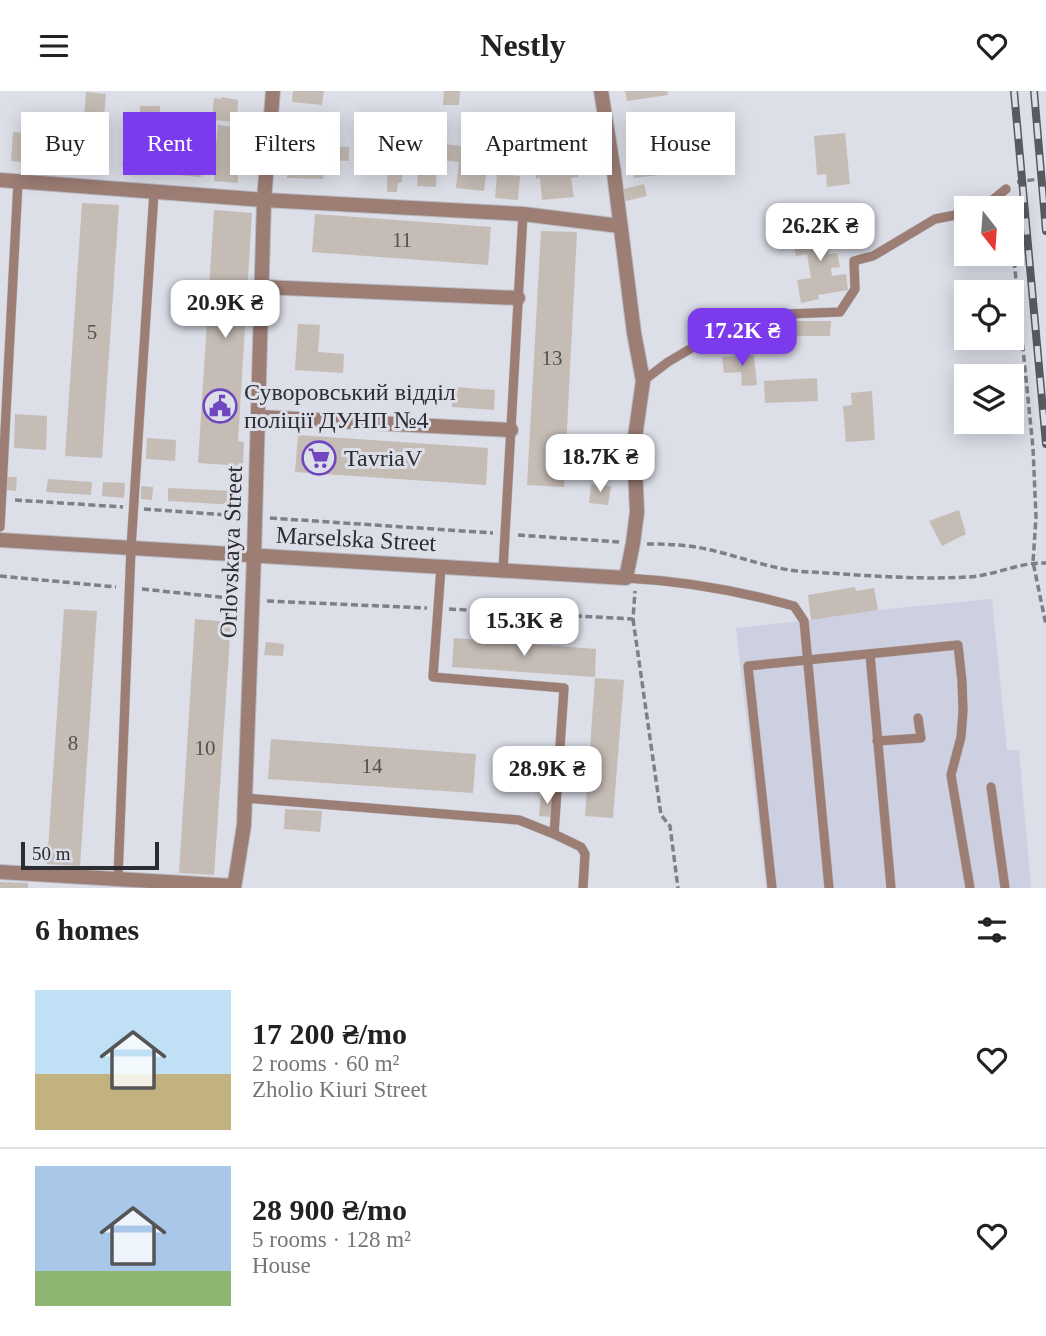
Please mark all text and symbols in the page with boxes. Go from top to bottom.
icon: menu [35,27,73,65]
text: Nestly [480,27,566,63]
icon: heart [973,27,1011,65]
chip: Buy [21,112,109,175]
chip: Rent [123,112,216,175]
chip: Filters [230,112,340,175]
chip: New [354,112,447,175]
chip: Apartment [461,112,612,175]
chip: House [626,112,735,175]
north arrow [954,196,1024,266]
map controls [954,196,1024,434]
pin: 26.2K ₴ [755,204,885,263]
text: 26.2K ₴ [782,213,858,238]
house number: 11 [392,228,412,252]
button: locate [954,280,1024,350]
pin: 20.9K ₴ [160,281,290,340]
text: 20.9K ₴ [187,290,263,315]
pin: 17.2K ₴ [677,309,807,368]
text: 17.2K ₴ [704,318,780,343]
house number: 5 [87,320,97,344]
house number: 13 [542,346,563,370]
button: layers [954,364,1024,434]
place label: Суворовський відділ поліції ДУНП №4 [244,379,456,433]
public building icon: Суворовський відділ поліції ДУНП №4 [201,387,239,425]
pin: 18.7K ₴ [535,435,665,494]
supermarket icon: TavriaV [300,439,338,477]
text: 18.7K ₴ [562,444,638,469]
place label: TavriaV [344,445,423,471]
street label: Orlovskaya Street [215,465,247,639]
street label: Marselska Street [275,522,437,556]
pin: 15.3K ₴ [459,599,589,658]
text: 15.3K ₴ [486,608,562,633]
house number: 8 [68,731,78,755]
house number: 10 [195,736,216,760]
pin: 28.9K ₴ [482,747,612,806]
house number: 14 [362,754,383,778]
text: 28.9K ₴ [509,756,585,781]
scale bar [21,839,159,871]
text: 50 m [32,843,71,864]
icon: filters [973,911,1011,949]
text: 6 homes [35,913,139,946]
text: 17 200 ₴/mo [252,1017,407,1050]
icon: home [91,1018,175,1102]
icon: heart [973,1041,1011,1079]
text: 2 rooms · 60 m² [252,1051,399,1076]
text: Zholio Kiuri Street [252,1077,427,1102]
text: 28 900 ₴/mo [252,1193,407,1226]
icon: home [91,1194,175,1278]
icon: heart [973,1217,1011,1255]
text: 5 rooms · 128 m² [252,1227,411,1252]
text: House [252,1253,311,1278]

